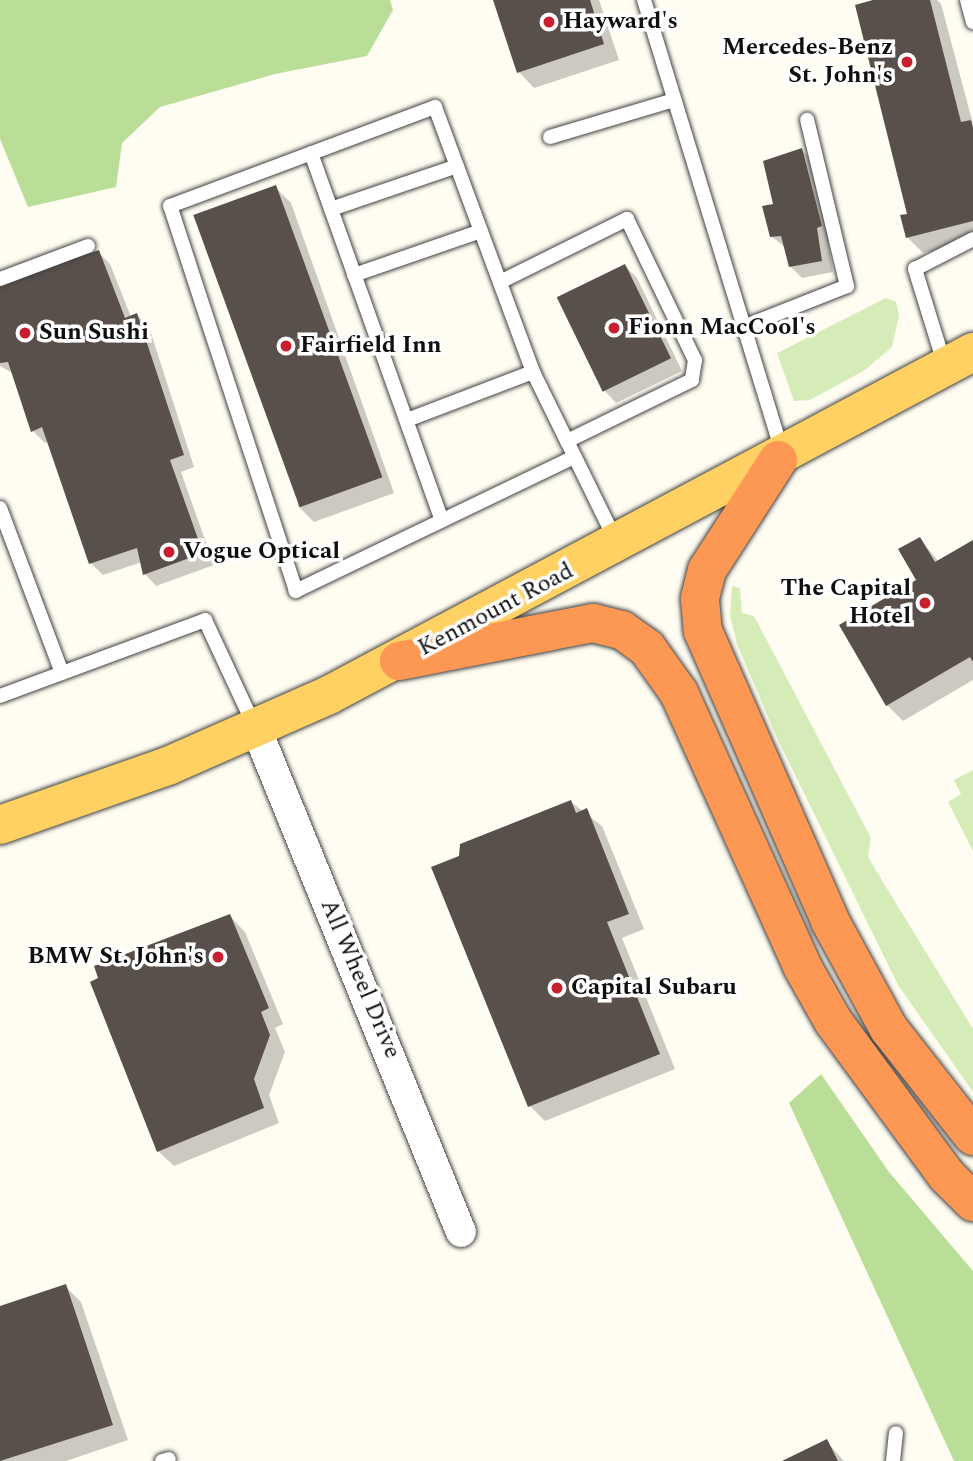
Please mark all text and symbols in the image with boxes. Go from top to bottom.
place label: Hayward's [563,8,678,36]
marker: Hayward's [541,14,557,30]
place label: Mercedes-Benz St. John's [722,34,893,90]
marker: Mercedes-Benz St. John's [899,54,915,70]
place label: Fionn MacCool's [628,314,816,342]
place label: Sun Sushi [39,319,149,347]
marker: Fionn MacCool's [606,320,622,336]
marker: Sun Sushi [17,325,33,341]
place label: Fairfield Inn [300,332,442,360]
marker: Fairfield Inn [278,338,294,354]
place label: Vogue Optical [183,538,340,566]
marker: Vogue Optical [161,544,177,560]
street label: Kenmount Road [413,557,579,663]
place label: The Capital Hotel [780,575,911,631]
marker: The Capital Hotel [917,595,933,611]
street label: All Wheel Drive [313,895,407,1063]
place label: BMW St. John's [27,943,204,971]
marker: BMW St. John's [210,949,226,965]
place label: Capital Subaru [571,974,737,1002]
marker: Capital Subaru [549,980,565,996]

